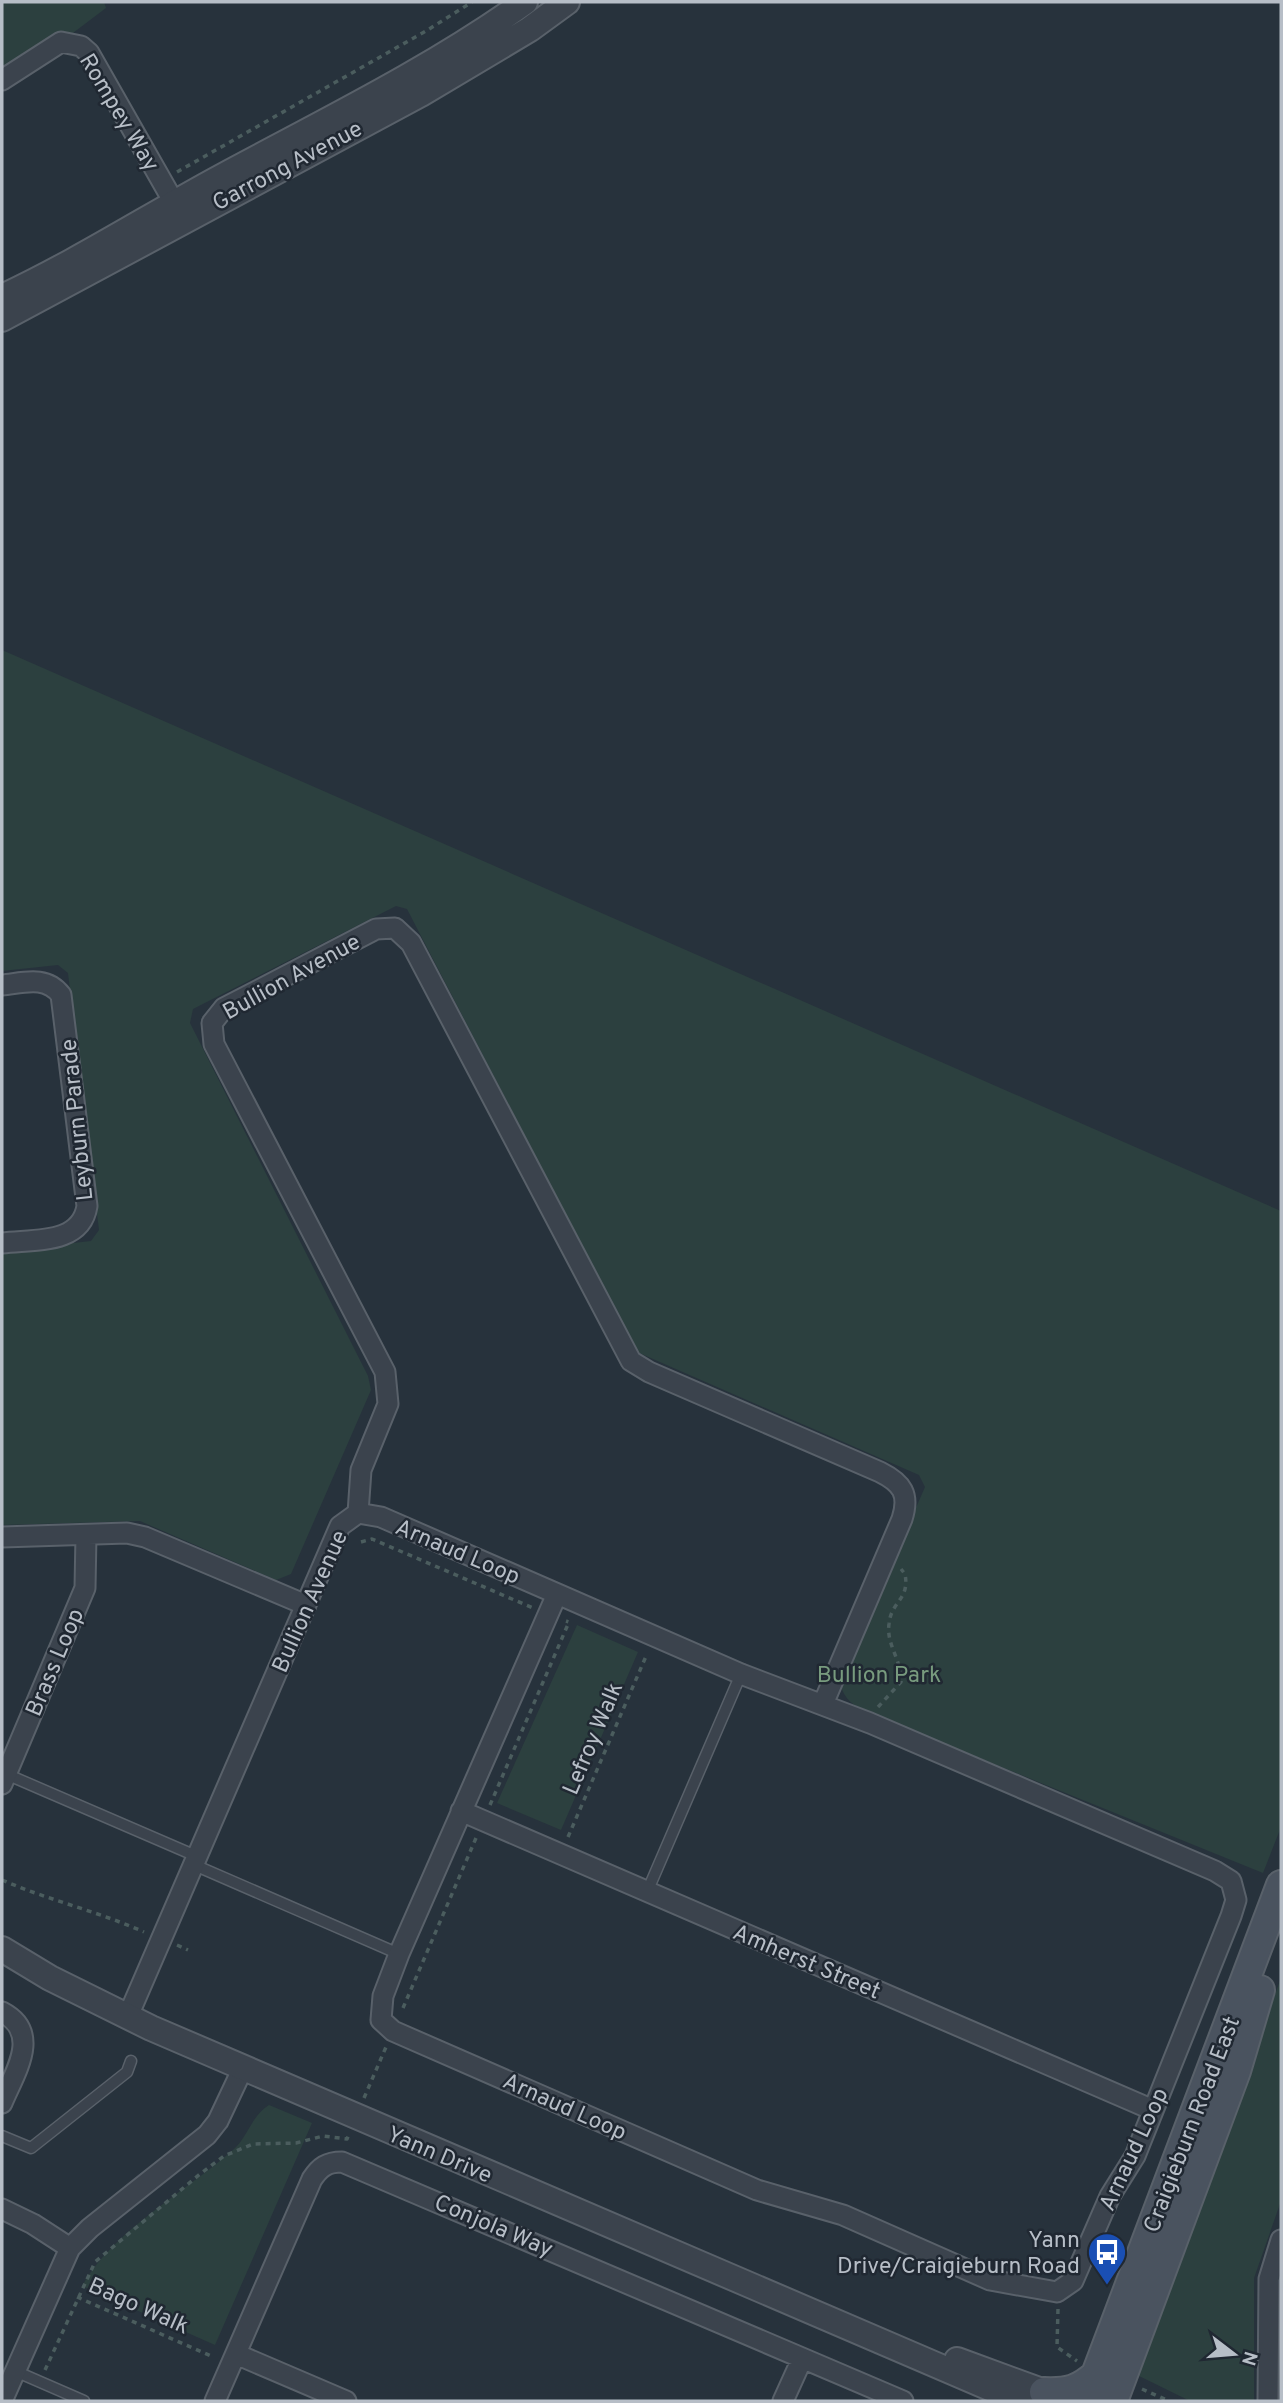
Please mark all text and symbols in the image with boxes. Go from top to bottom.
street label: Rompey Way [71,49,164,178]
street label: Garrong Avenue [208,115,368,219]
street label: Bullion Avenue [218,928,366,1028]
street label: Leyburn Parade [56,1037,101,1202]
street label: Arnaud Loop [390,1514,524,1593]
street label: Bullion Avenue [267,1526,356,1678]
street label: Brass Loop [21,1605,92,1721]
park label: Bullion Park [817,1662,941,1691]
street label: Lefroy Walk [558,1678,631,1800]
street label: Amherst Street [728,1919,884,2007]
street label: Craigieburn Road East [1139,2013,1248,2237]
street label: Arnaud Loop [498,2068,630,2148]
street label: Arnaud Loop [1094,2084,1176,2216]
street label: Yann Drive [382,2121,496,2191]
street label: Conjola Way [429,2189,557,2265]
place label: Yann Drive/Craigieburn Road [837,2227,1080,2282]
bus stop icon: Yann Drive/Craigieburn Road [1086,2231,1128,2286]
street label: Bago Walk [83,2272,193,2342]
north arrow [1199,2319,1269,2389]
text: N [1235,2348,1262,2368]

